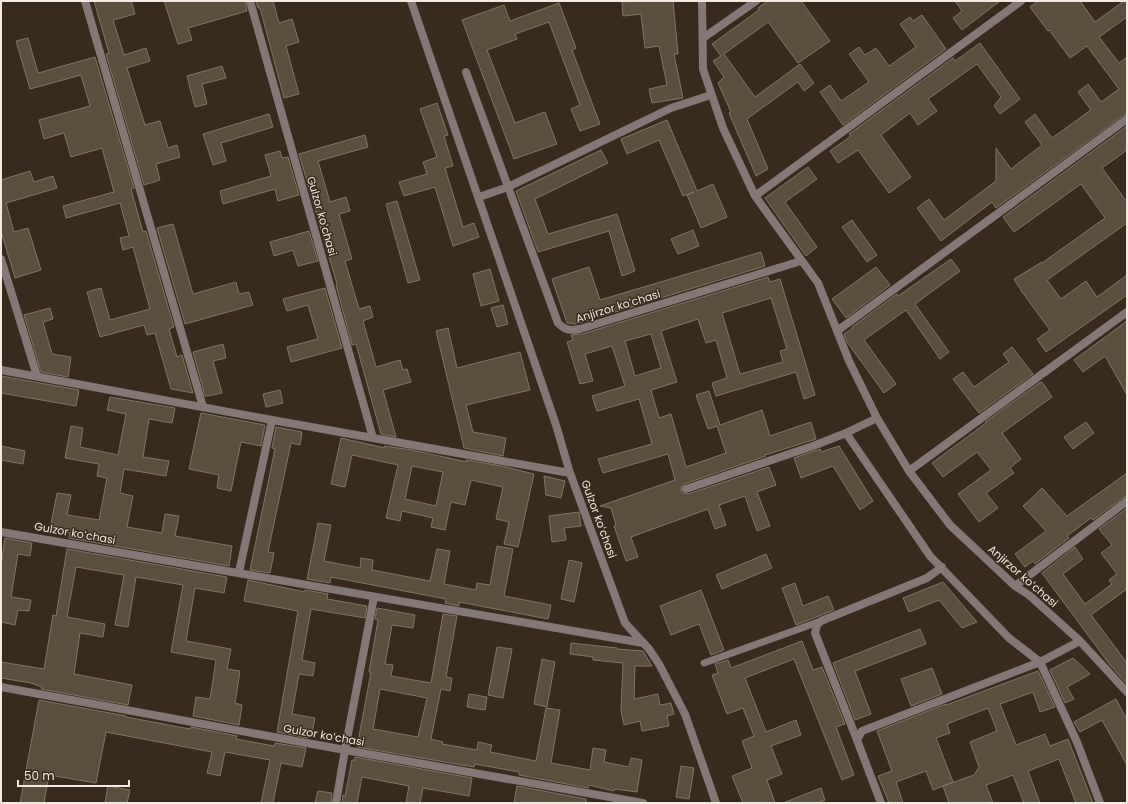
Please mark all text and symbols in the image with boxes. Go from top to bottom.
street label: Gulzor koʻchasi [303,174,341,258]
street label: Anjirzor koʻchasi [574,285,663,326]
street label: Gulzor koʻchasi [577,478,621,561]
street label: Gulzor koʻchasi [33,518,117,548]
street label: Anjirzor koʻchasi [985,541,1062,611]
street label: Gulzor koʻchasi [282,720,366,750]
scale bar [18,762,129,788]
text: 50 m [24,767,55,784]

